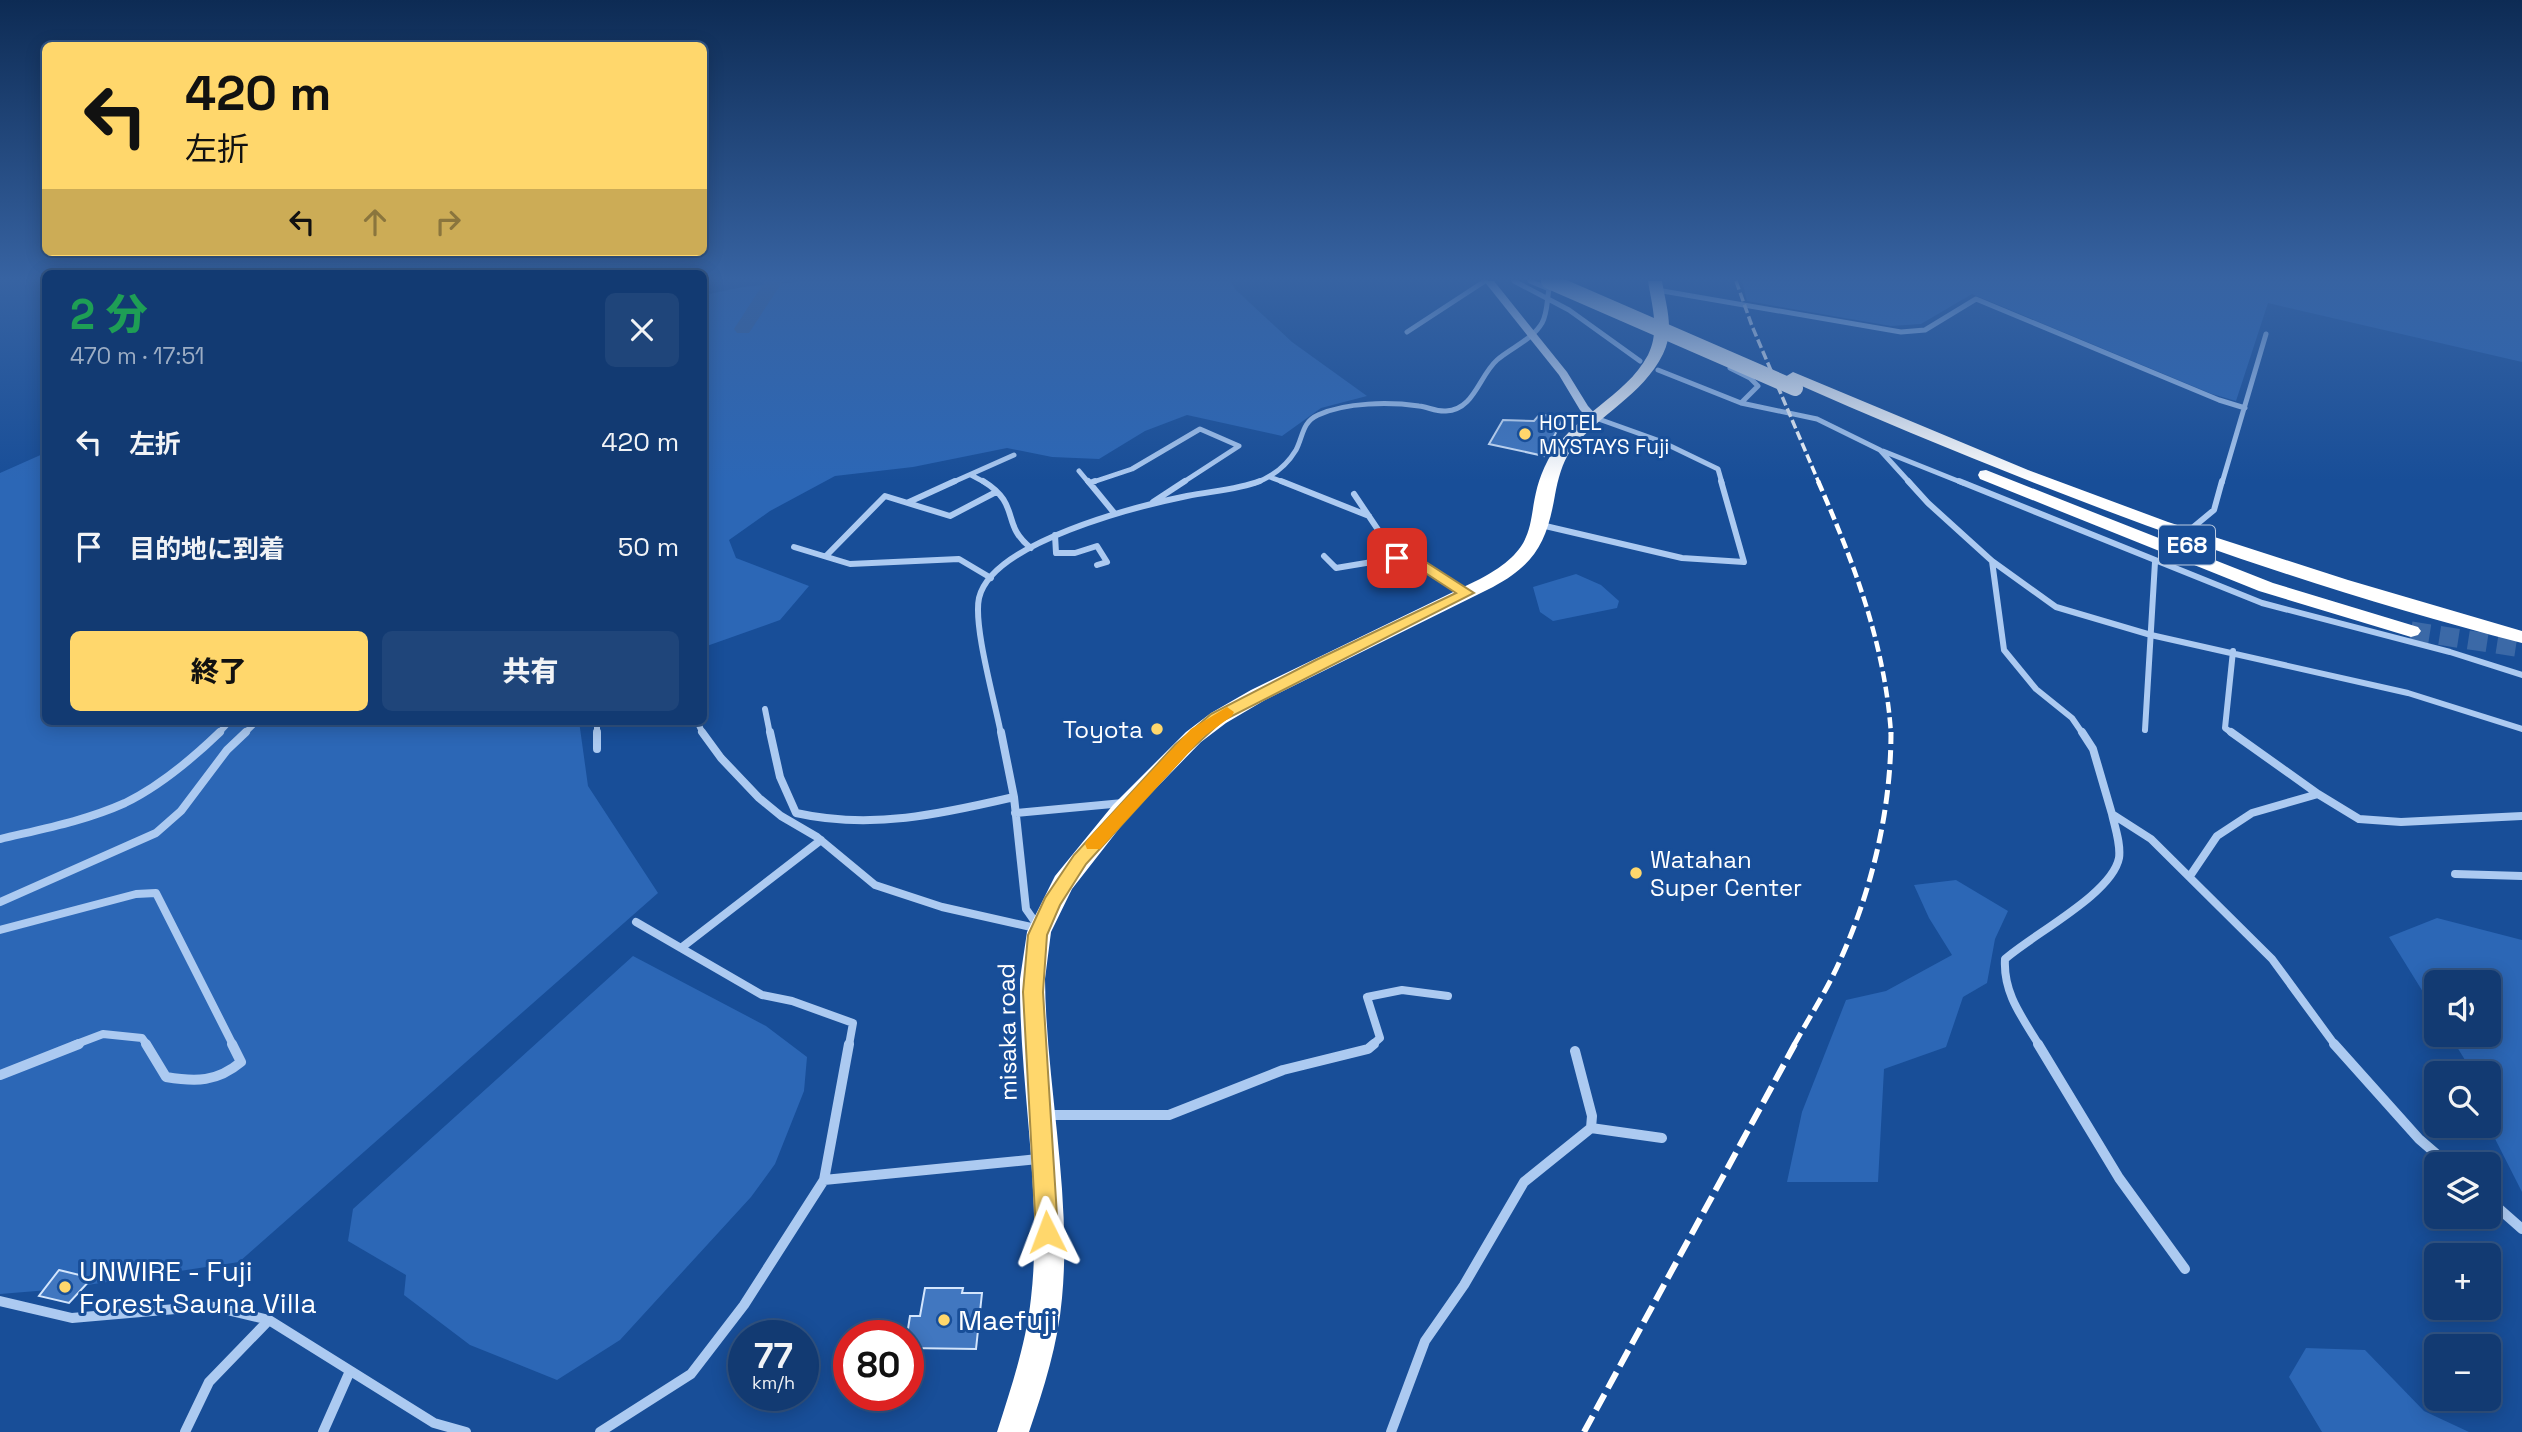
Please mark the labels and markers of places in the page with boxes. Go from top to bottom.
place label: HOTEL MYSTAYS Fuji [1539,409,1669,460]
marker: HOTEL MYSTAYS Fuji [1517,426,1533,442]
pin [1367,528,1427,588]
place label: Toyota [1063,714,1143,745]
marker: Toyota [1149,721,1165,737]
place label: Watahan Super Center [1650,844,1802,903]
marker: Watahan Super Center [1628,865,1644,881]
place label: UNWIRE - Fuji Forest Sauna Villa [79,1253,317,1321]
marker: UNWIRE - Fuji Forest Sauna Villa [57,1279,73,1295]
place label: Maefuji [958,1302,1057,1338]
marker: Maefuji [936,1312,952,1328]

